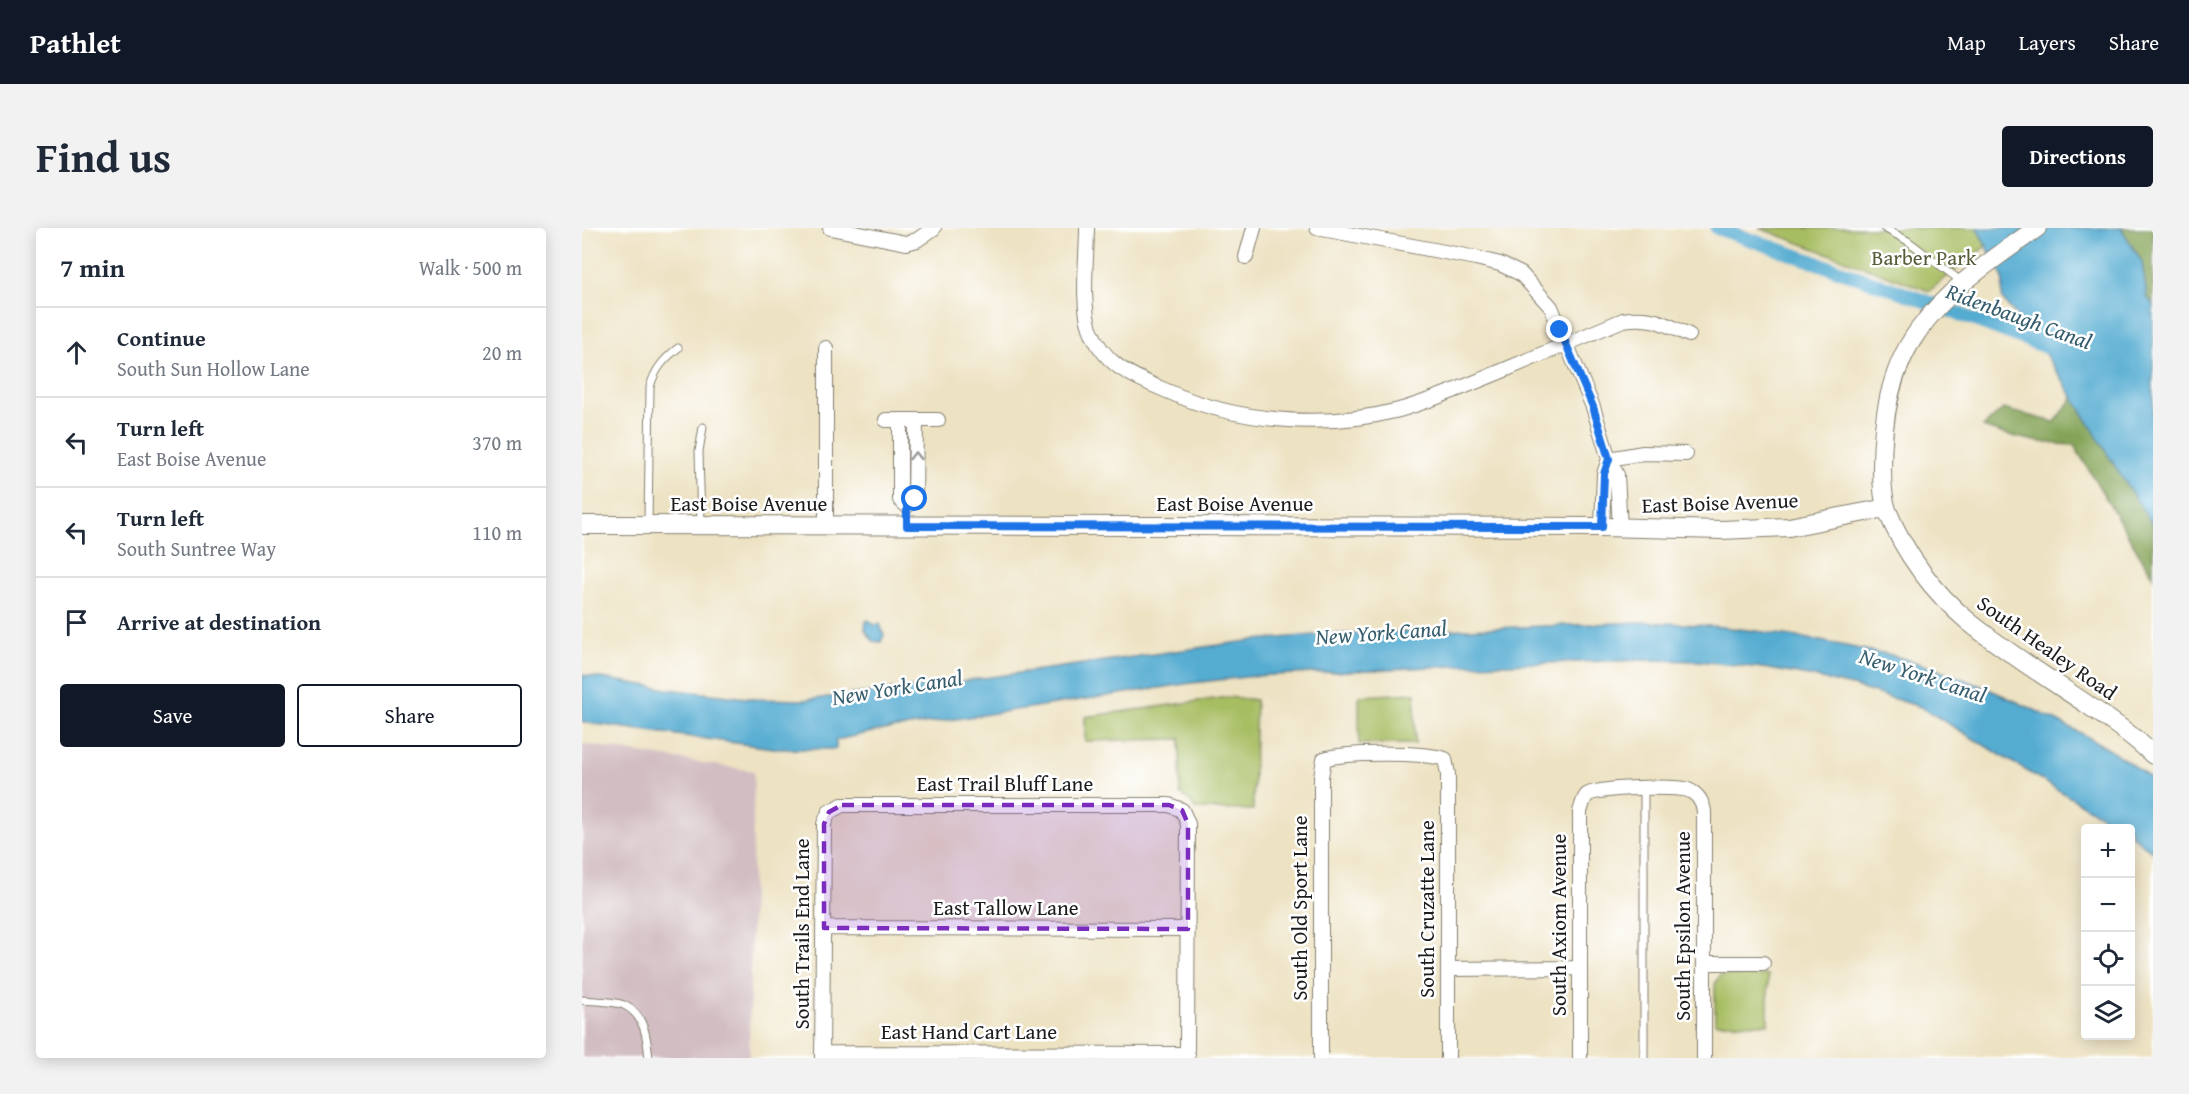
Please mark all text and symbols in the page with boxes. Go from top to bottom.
text: Pathlet [30,22,121,63]
text: Map [1947,27,1986,58]
text: Layers [2019,27,2076,58]
text: Share [2109,27,2159,58]
text: Find us [36,126,171,187]
button: Directions [2002,126,2153,187]
park label: Barber Park [1871,242,1977,273]
text: 7 min [60,248,125,287]
text: Walk · 500 m [419,253,522,282]
water label: Ridenbaugh Canal [1941,274,2096,357]
route end [1546,316,1572,342]
text: Continue [117,322,206,354]
icon: ahead [60,336,93,369]
text: 20 m [482,338,522,367]
text: South Sun Hollow Lane [117,354,310,383]
text: Turn left [117,412,204,444]
icon: left [60,426,93,459]
text: 370 m [472,428,522,457]
text: East Boise Avenue [117,444,266,473]
one-way arrow [909,452,922,461]
street label: East Boise Avenue [1641,484,1799,521]
route start [901,485,927,511]
street label: East Boise Avenue [671,488,828,519]
street label: East Boise Avenue [1157,488,1314,519]
text: Turn left [117,502,204,534]
icon: left [60,516,93,549]
text: 110 m [472,518,522,547]
text: South Suntree Way [117,534,276,563]
street label: South Healey Road [1971,588,2124,708]
icon: arrive [60,606,93,639]
text: Arrive at destination [117,606,321,638]
water label: New York Canal [1313,611,1448,653]
water label: New York Canal [1855,639,1991,711]
water label: New York Canal [829,661,964,713]
button: Save [60,684,285,747]
button: Share [297,684,522,747]
street label: East Trail Bluff Lane [917,768,1093,799]
street label: South Old Sport Lane [1284,815,1315,1001]
street label: South Cruzatte Lane [1411,820,1442,998]
map controls [2081,824,2135,1040]
button: + [2081,824,2135,878]
street label: South Epsilon Avenue [1667,831,1698,1021]
street label: South Axiom Avenue [1543,834,1574,1016]
street label: South Trails End Lane [786,838,817,1030]
button: − [2081,878,2135,932]
street label: East Tallow Lane [933,892,1079,923]
button: locate [2081,932,2135,986]
button: layers [2081,986,2135,1040]
street label: East Hand Cart Lane [881,1016,1057,1047]

